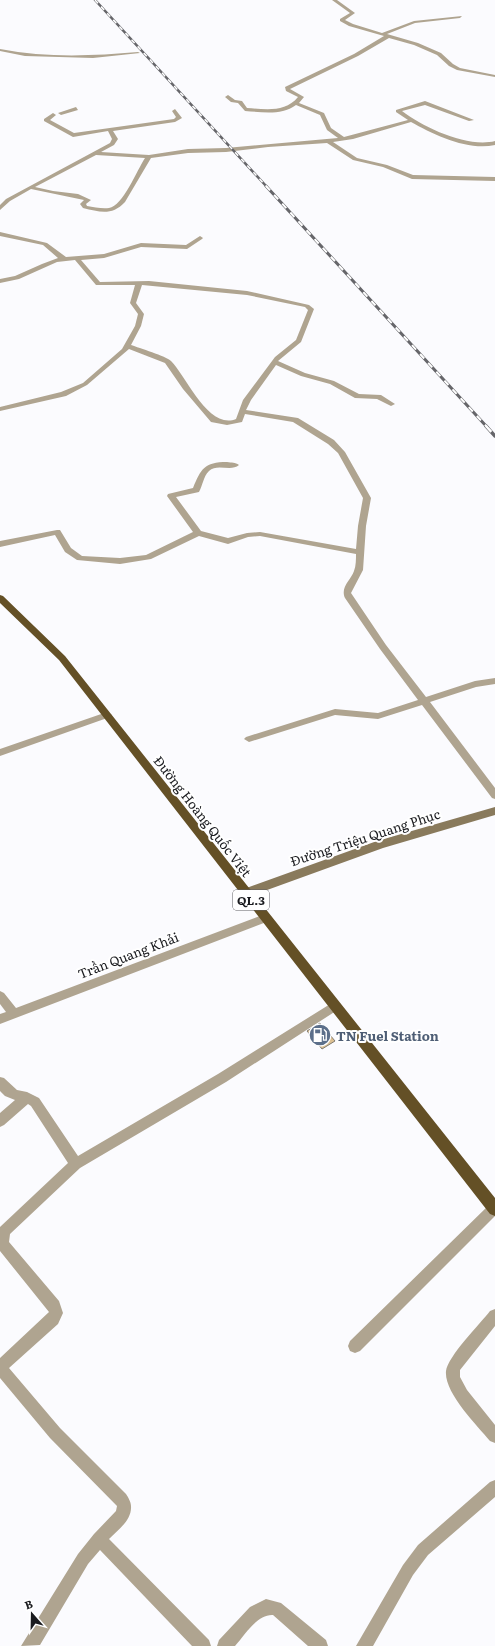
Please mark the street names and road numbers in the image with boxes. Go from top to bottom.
street label: Đường Hoàng Quốc Việt [150,751,257,881]
street label: Đường Triệu Quang Phục [288,804,443,870]
road number: QL.3 [233,890,269,910]
street label: Trần Quang Khải [75,927,182,983]

